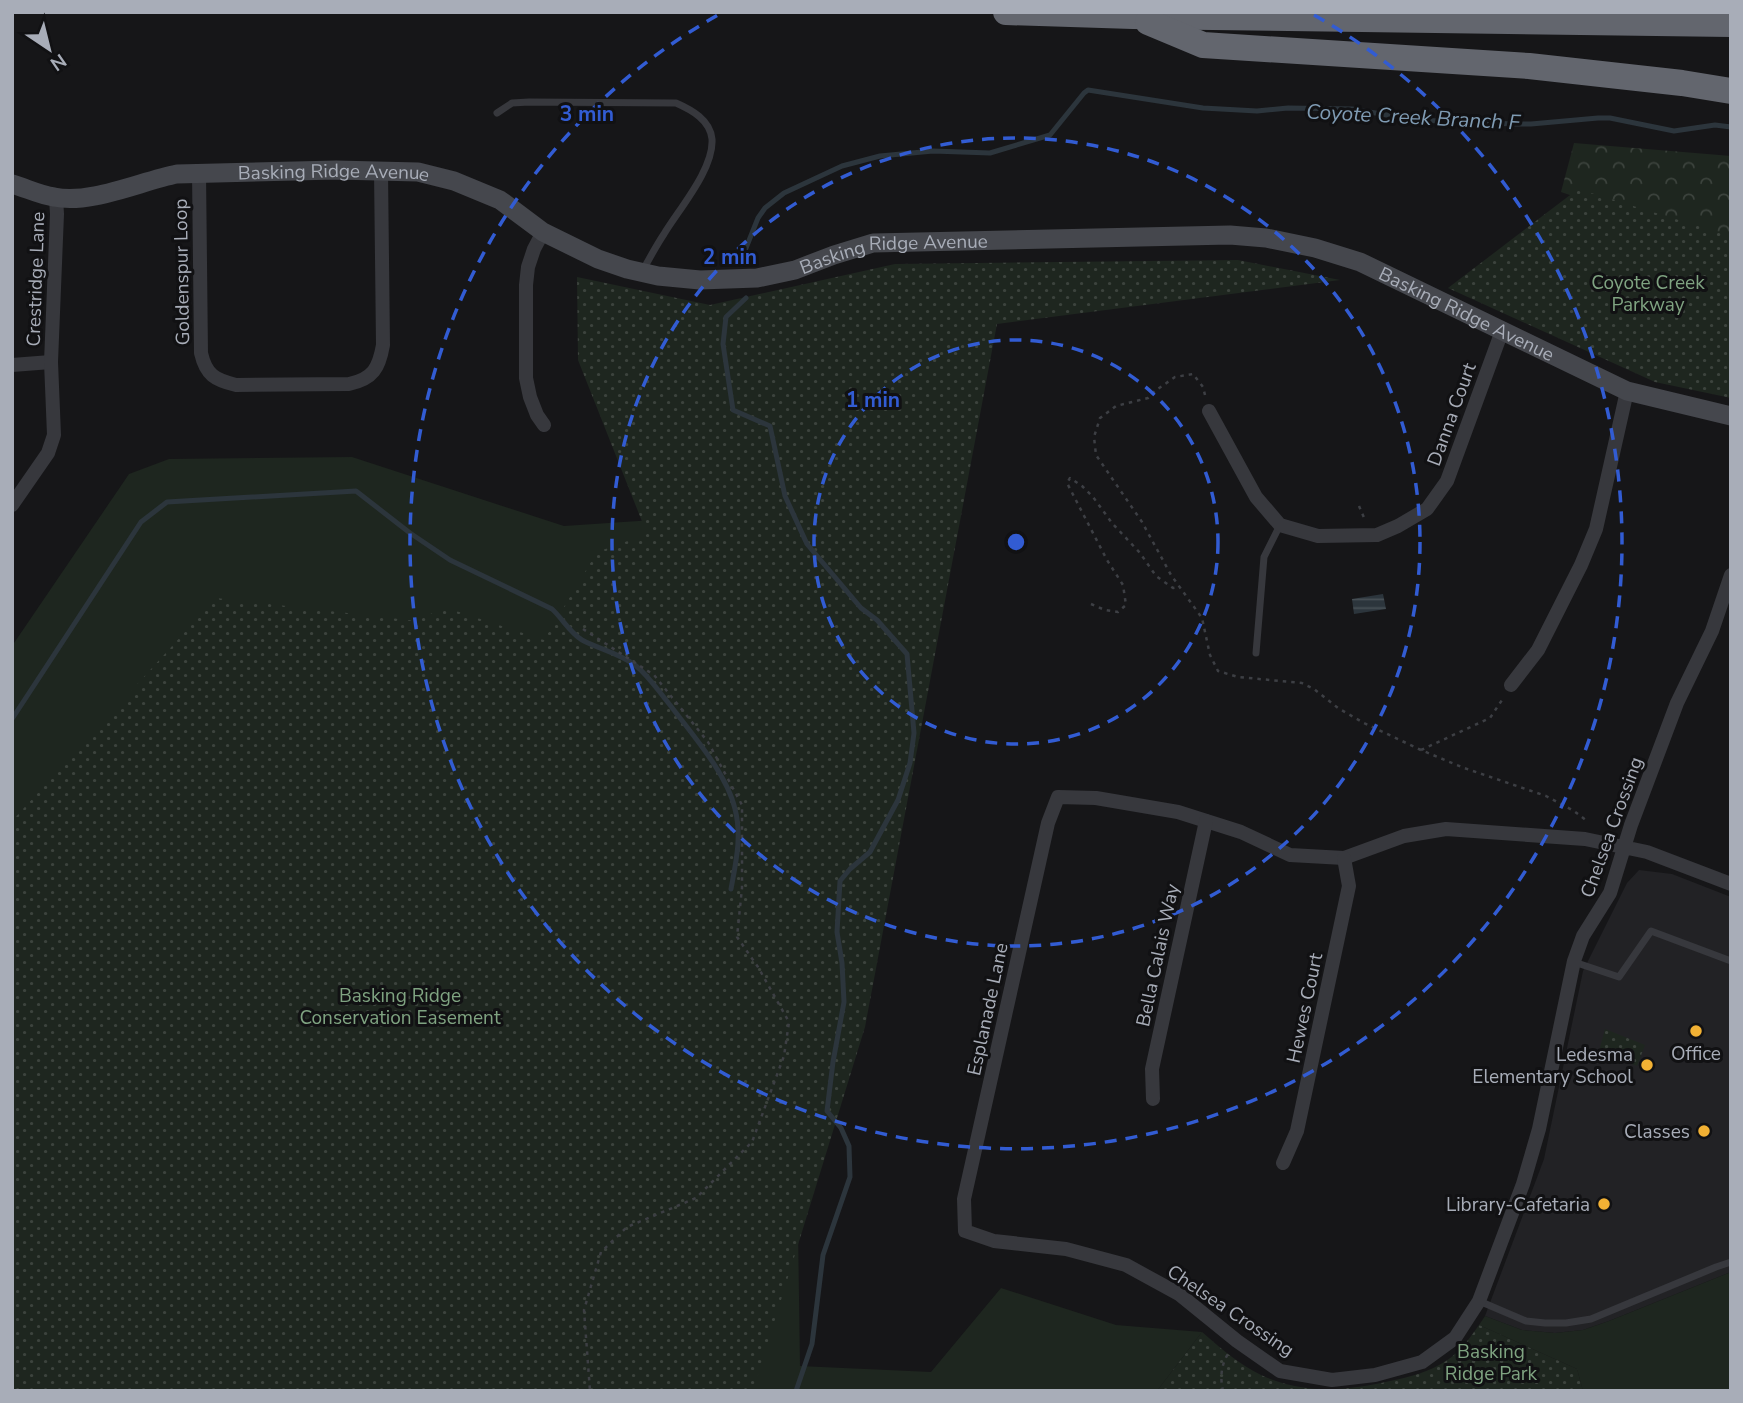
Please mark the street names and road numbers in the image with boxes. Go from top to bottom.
street label: Basking Ridge Avenue [238,158,432,188]
street label: Goldenspur Loop [168,198,196,346]
street label: Crestridge Lane [21,211,51,347]
street label: Basking Ridge Avenue [796,228,988,281]
street label: Basking Ridge Avenue [1374,261,1558,368]
street label: Danna Court [1421,359,1483,470]
street label: Chelsea Crossing [1574,753,1649,901]
street label: Bella Calais Way [1130,881,1186,1029]
street label: Esplanade Lane [961,940,1015,1078]
street label: Hewes Court [1281,951,1329,1066]
street label: Chelsea Crossing [1162,1259,1299,1363]

